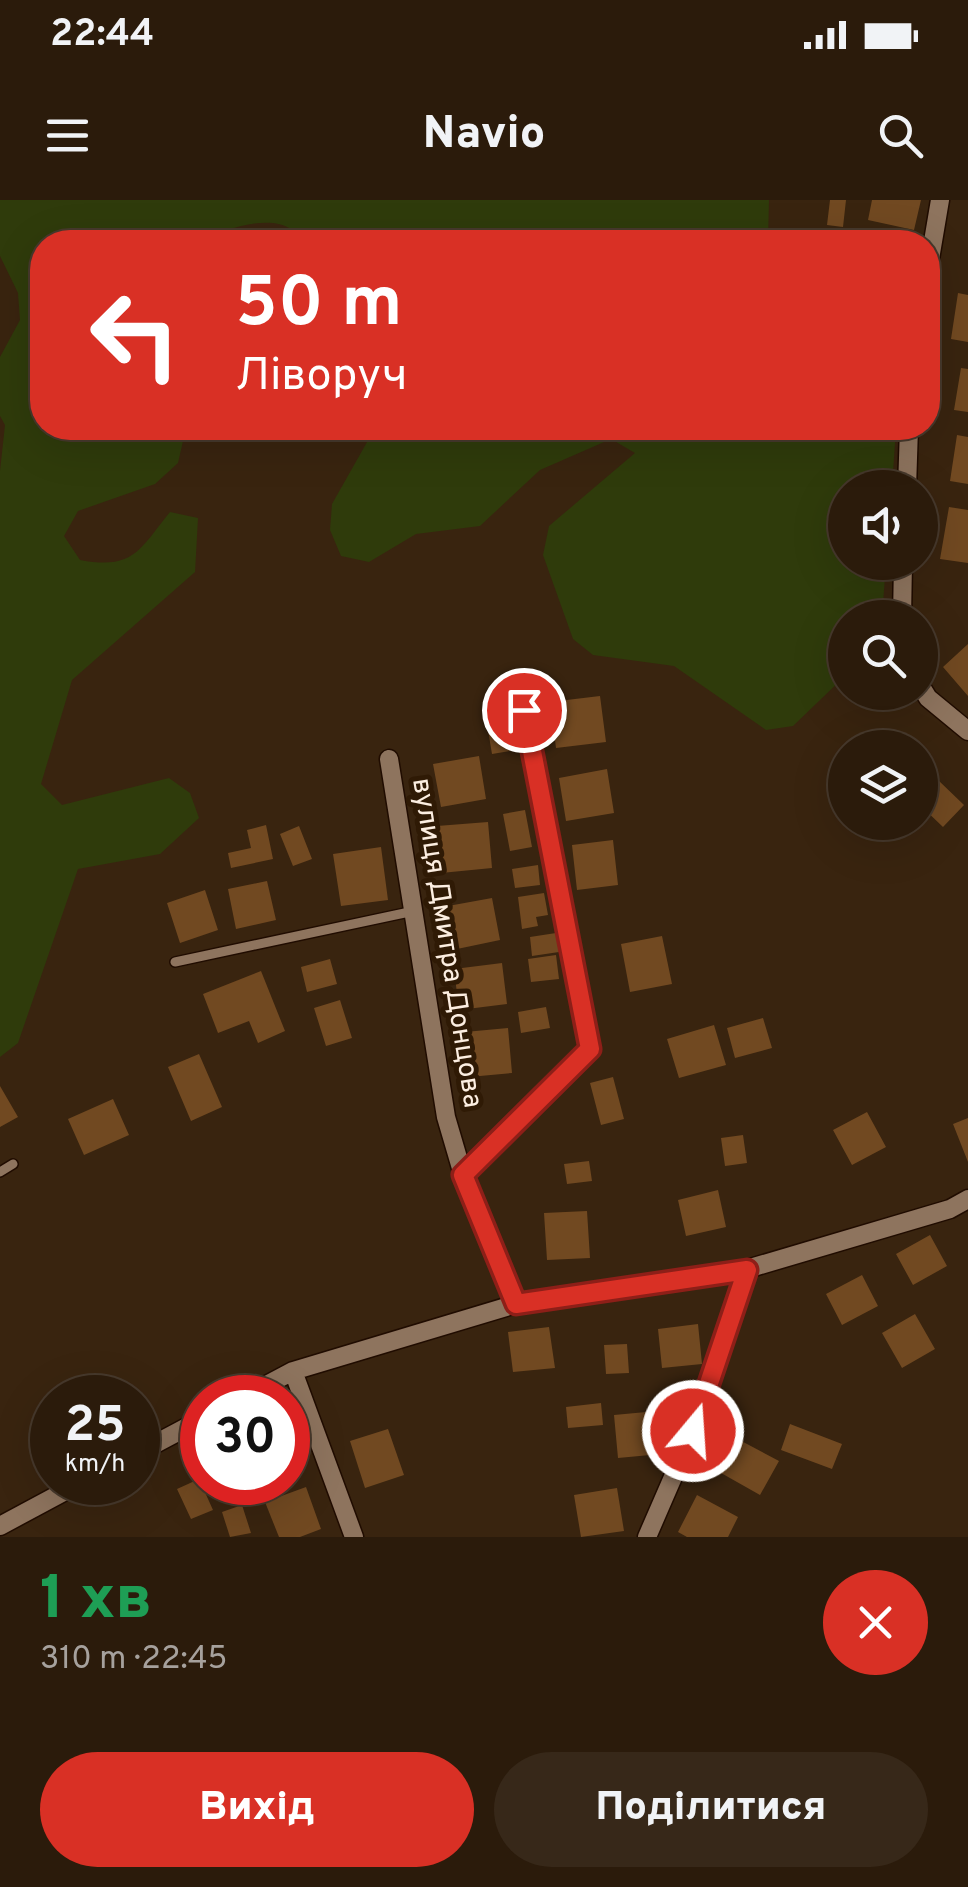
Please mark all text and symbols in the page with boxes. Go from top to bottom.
text: 22:44 [50,11,155,60]
text: Navio [423,107,545,164]
icon: menu [40,108,95,163]
icon: search [873,108,928,163]
text: 50 m [235,262,402,351]
icon: left [70,270,200,400]
text: Ліворуч [235,349,408,406]
map controls [828,470,938,840]
button: sound [828,470,938,580]
button: search [828,600,938,710]
pin [482,668,567,753]
icon: arrive [497,683,552,738]
button: layers [828,730,938,840]
street label: вулиця Дмитра Донцова [402,776,490,1110]
speed limit sign: 30 [180,1375,310,1505]
position arrow [641,1379,745,1483]
text: 25 [64,1396,126,1459]
text: km/h [65,1449,125,1481]
text: 1 хв [40,1564,152,1640]
button: close [823,1570,928,1675]
text: 310 m · 22:45 [40,1640,227,1680]
button: Вихід [40,1752,474,1867]
button: Поділитися [494,1752,928,1867]

